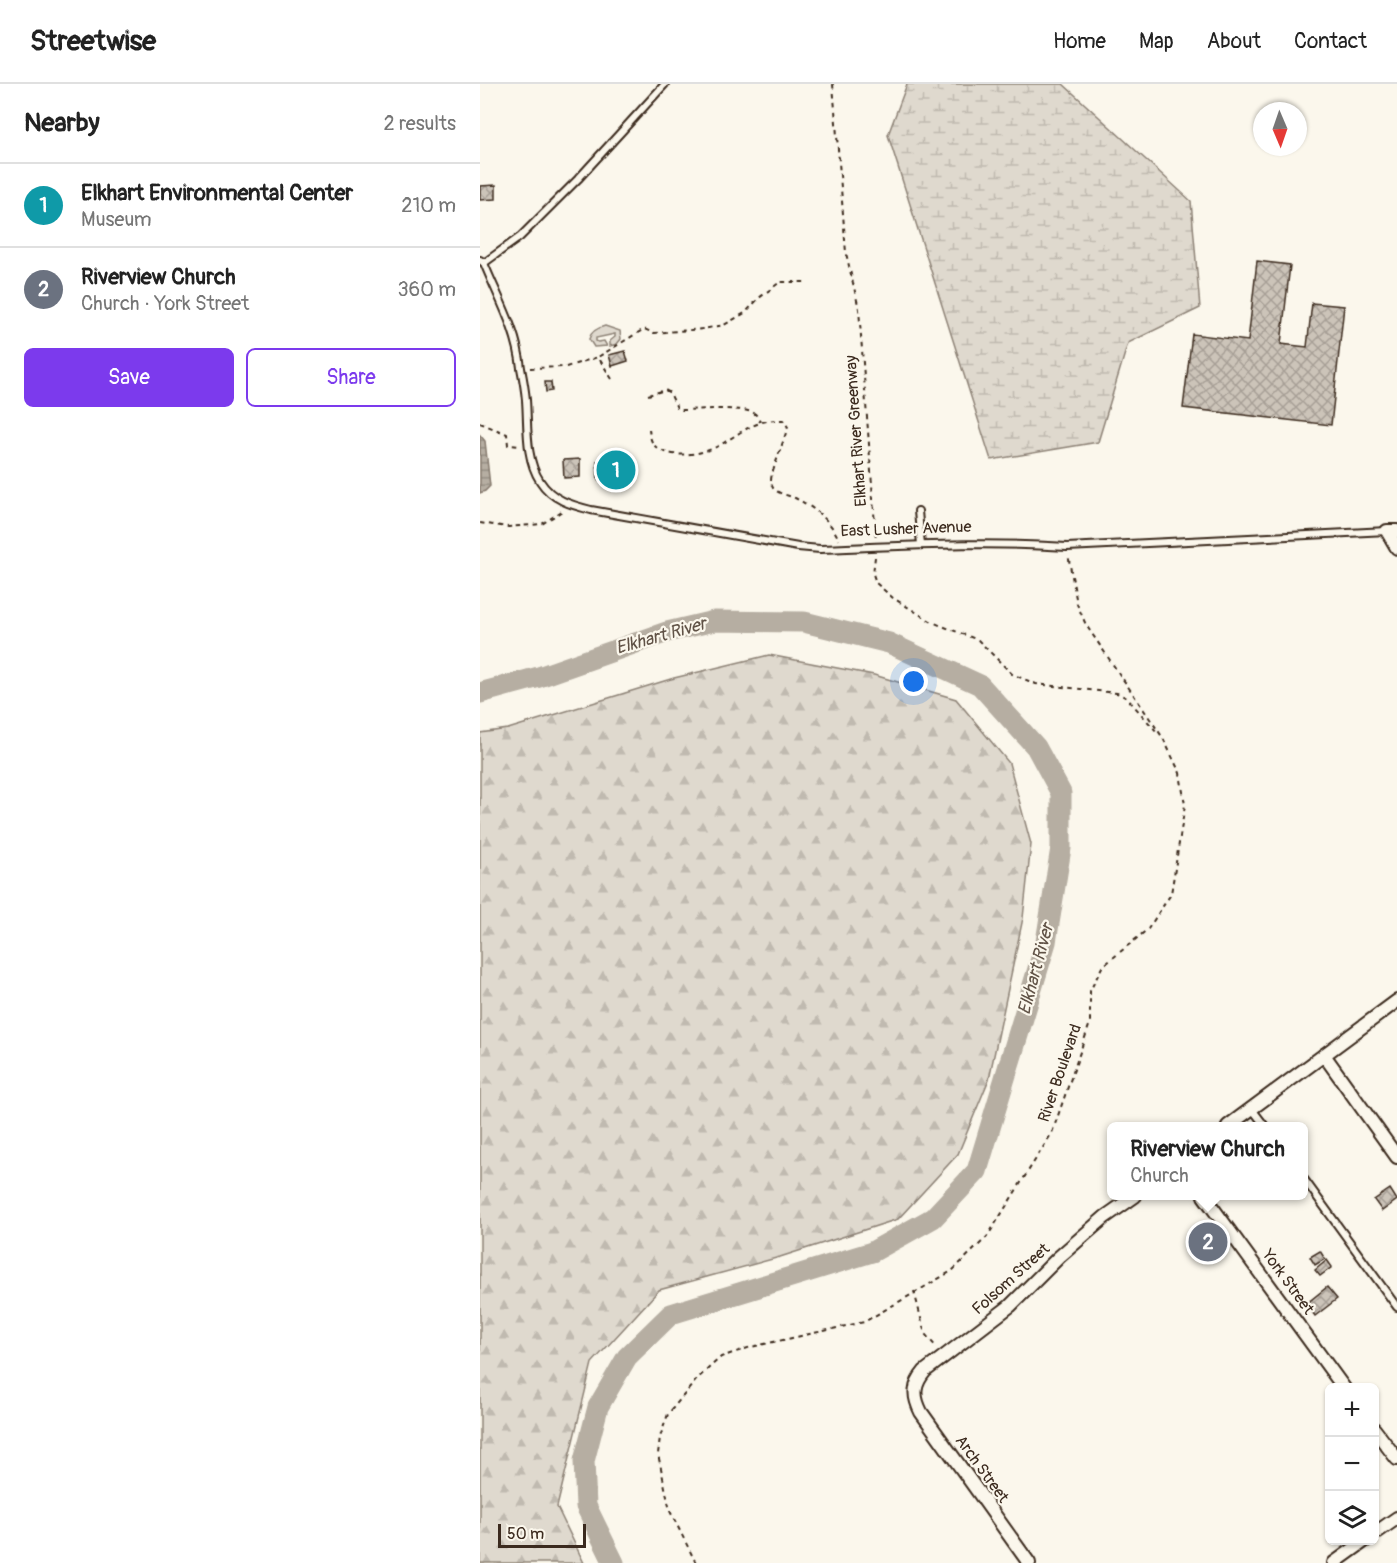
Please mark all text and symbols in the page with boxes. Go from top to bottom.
text: Streetwise [30,24,156,59]
text: Home [1053,28,1106,55]
text: Map [1139,28,1174,55]
text: About [1207,28,1261,55]
text: Contact [1294,28,1367,55]
north arrow [1253,102,1307,156]
text: Nearby [24,107,100,139]
text: 2 results [384,111,456,136]
text: Elkhart Environmental Center [81,179,353,207]
text: 1 [40,193,47,218]
text: 210 m [401,193,456,218]
text: Museum [81,207,151,232]
text: Riverview Church [81,263,236,291]
text: 2 [38,277,49,302]
text: 360 m [397,277,456,302]
text: Church · York Street [81,291,249,316]
button: Save [24,348,234,407]
button: Share [246,348,456,407]
street label: Elkhart River Greenway [841,354,871,507]
pin: 1 [596,448,636,492]
street label: East Lusher Avenue [840,517,972,541]
water label: Elkhart River [613,611,711,660]
your location [899,667,928,696]
water label: Elkhart River [1013,919,1060,1017]
street label: River Boulevard [1034,1021,1086,1125]
popup [1107,1122,1308,1200]
text: Riverview Church [1130,1135,1285,1163]
text: Church [1130,1163,1189,1188]
pin: 2 [1188,1220,1228,1264]
street label: Folsom Street [968,1239,1054,1319]
street label: York Street [1257,1245,1319,1319]
map controls [1325,1383,1379,1545]
button: + [1325,1383,1379,1437]
street label: Arch Street [951,1431,1014,1507]
button: − [1325,1437,1379,1491]
button: layers [1325,1491,1379,1545]
scale bar [498,1521,586,1548]
text: 50 m [507,1524,544,1544]

